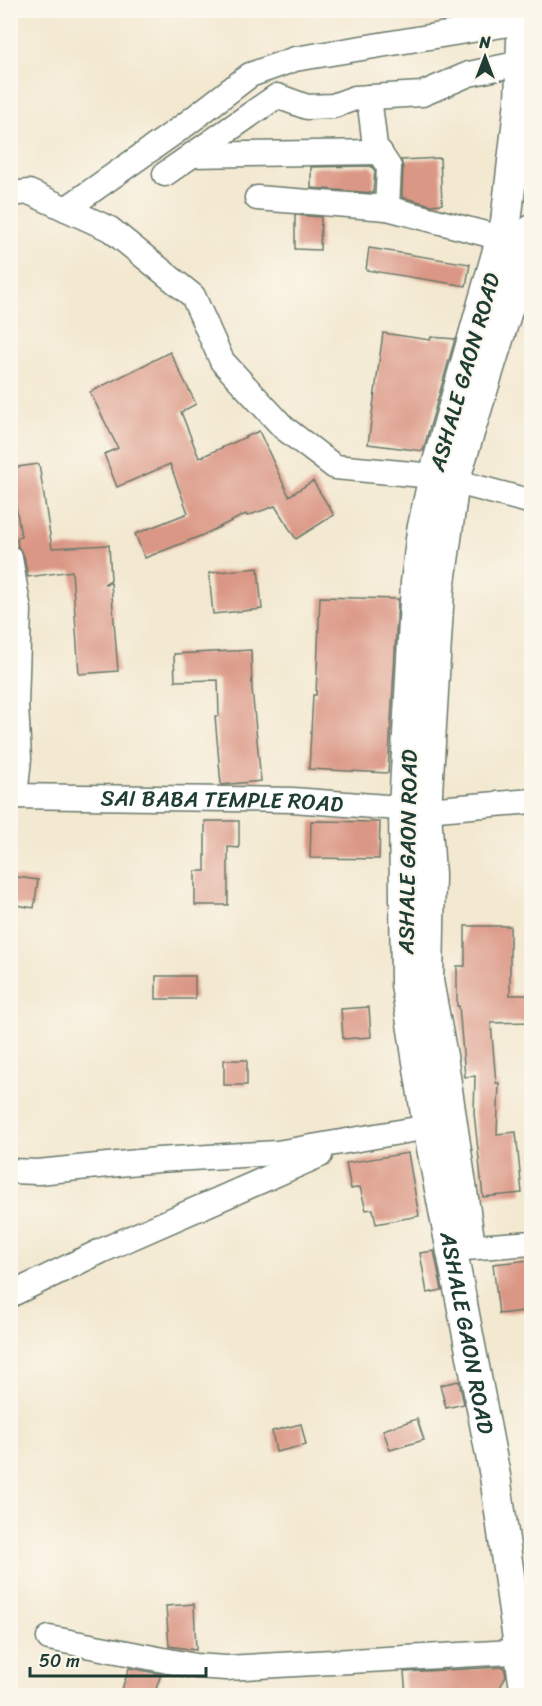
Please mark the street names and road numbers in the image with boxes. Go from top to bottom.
street label: ASHALE GAON ROAD [417,268,512,477]
street label: ASHALE GAON ROAD [386,748,429,956]
street label: SAI BABA TEMPLE ROAD [100,778,345,824]
street label: ASHALE GAON ROAD [428,1228,506,1438]

